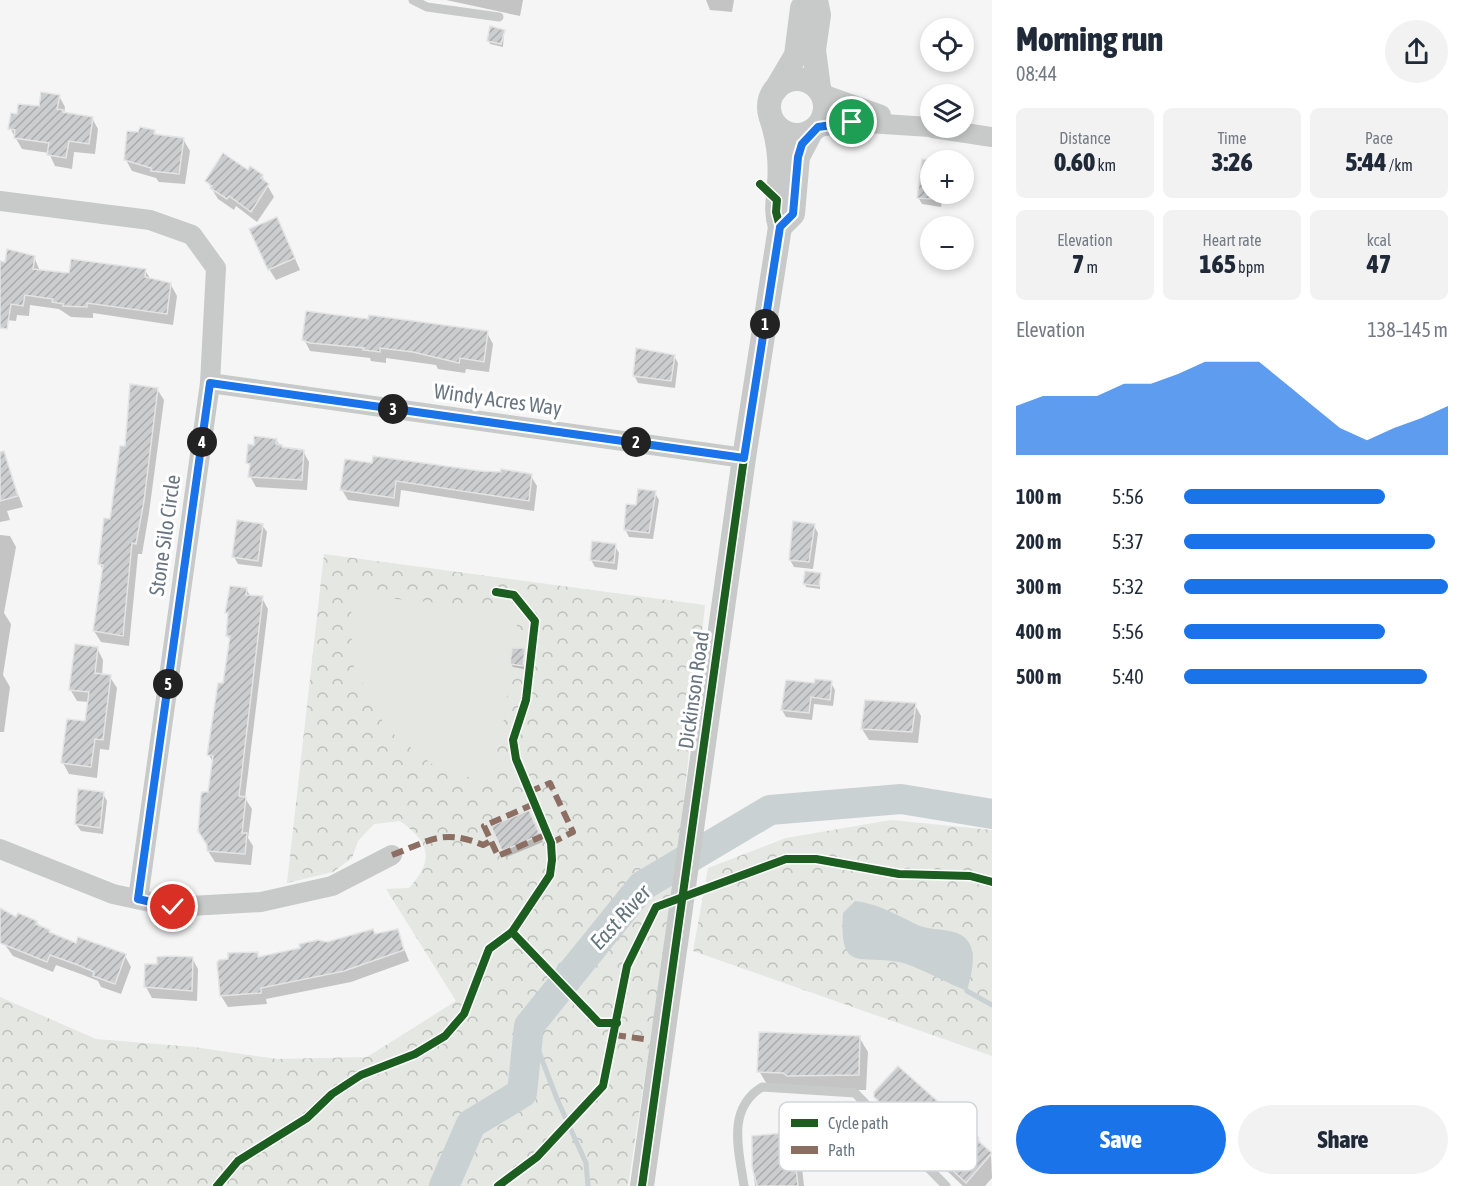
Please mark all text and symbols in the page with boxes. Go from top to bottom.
map controls [920,18,974,270]
button: locate [920,18,974,72]
text: Morning run [1016,20,1163,58]
button: share [1385,20,1448,83]
text: 08:44 [1016,62,1057,85]
button: layers [920,84,974,138]
pin [826,96,877,147]
icon: arrive [835,105,868,138]
text: Distance [1059,129,1111,147]
text: Time [1217,129,1247,147]
text: Pace [1365,129,1393,147]
text: 0.60 [1054,147,1095,177]
text: 3:26 [1211,147,1253,177]
text: 5:44 [1345,147,1387,177]
button: + [920,150,974,204]
text: km [1095,156,1116,174]
text: /km [1387,156,1413,174]
button: − [920,216,974,270]
text: Elevation [1057,231,1113,249]
text: Heart rate [1203,231,1261,249]
text: kcal [1367,231,1391,249]
text: 7 [1072,249,1084,279]
text: 165 [1199,249,1236,279]
text: 47 [1367,249,1391,279]
text: m [1084,258,1098,276]
text: bpm [1236,258,1265,276]
pin: 1 [750,309,780,339]
text: 1 [761,315,769,333]
text: Elevation [1016,318,1085,341]
text: 138–145 m [1367,318,1448,341]
street label: Windy Acres Way [433,378,564,420]
pin: 3 [378,394,408,424]
text: 3 [389,400,397,418]
pin: 4 [187,427,217,457]
pin: 2 [621,427,651,457]
text: 4 [198,433,206,451]
text: 2 [632,433,640,451]
street label: Stone Silo Circle [144,473,184,597]
text: 100 m [1016,485,1061,508]
text: 5:56 [1112,485,1144,508]
text: 200 m [1016,530,1061,553]
text: 5:37 [1112,530,1144,553]
text: 300 m [1016,575,1061,598]
text: 5:32 [1112,575,1144,598]
text: 400 m [1016,620,1061,643]
text: 5:56 [1112,620,1144,643]
street label: Dickinson Road [673,630,713,750]
text: 500 m [1016,665,1061,688]
text: 5:40 [1112,665,1144,688]
pin: 5 [153,669,183,699]
text: 5 [164,675,172,693]
water label: East River [584,878,657,955]
pin [147,881,198,932]
icon: check [156,890,189,923]
legend [779,1102,977,1171]
button: Save [1016,1105,1226,1174]
button: Share [1238,1105,1448,1174]
text: Cycle path [828,1114,888,1133]
text: Path [828,1141,855,1159]

